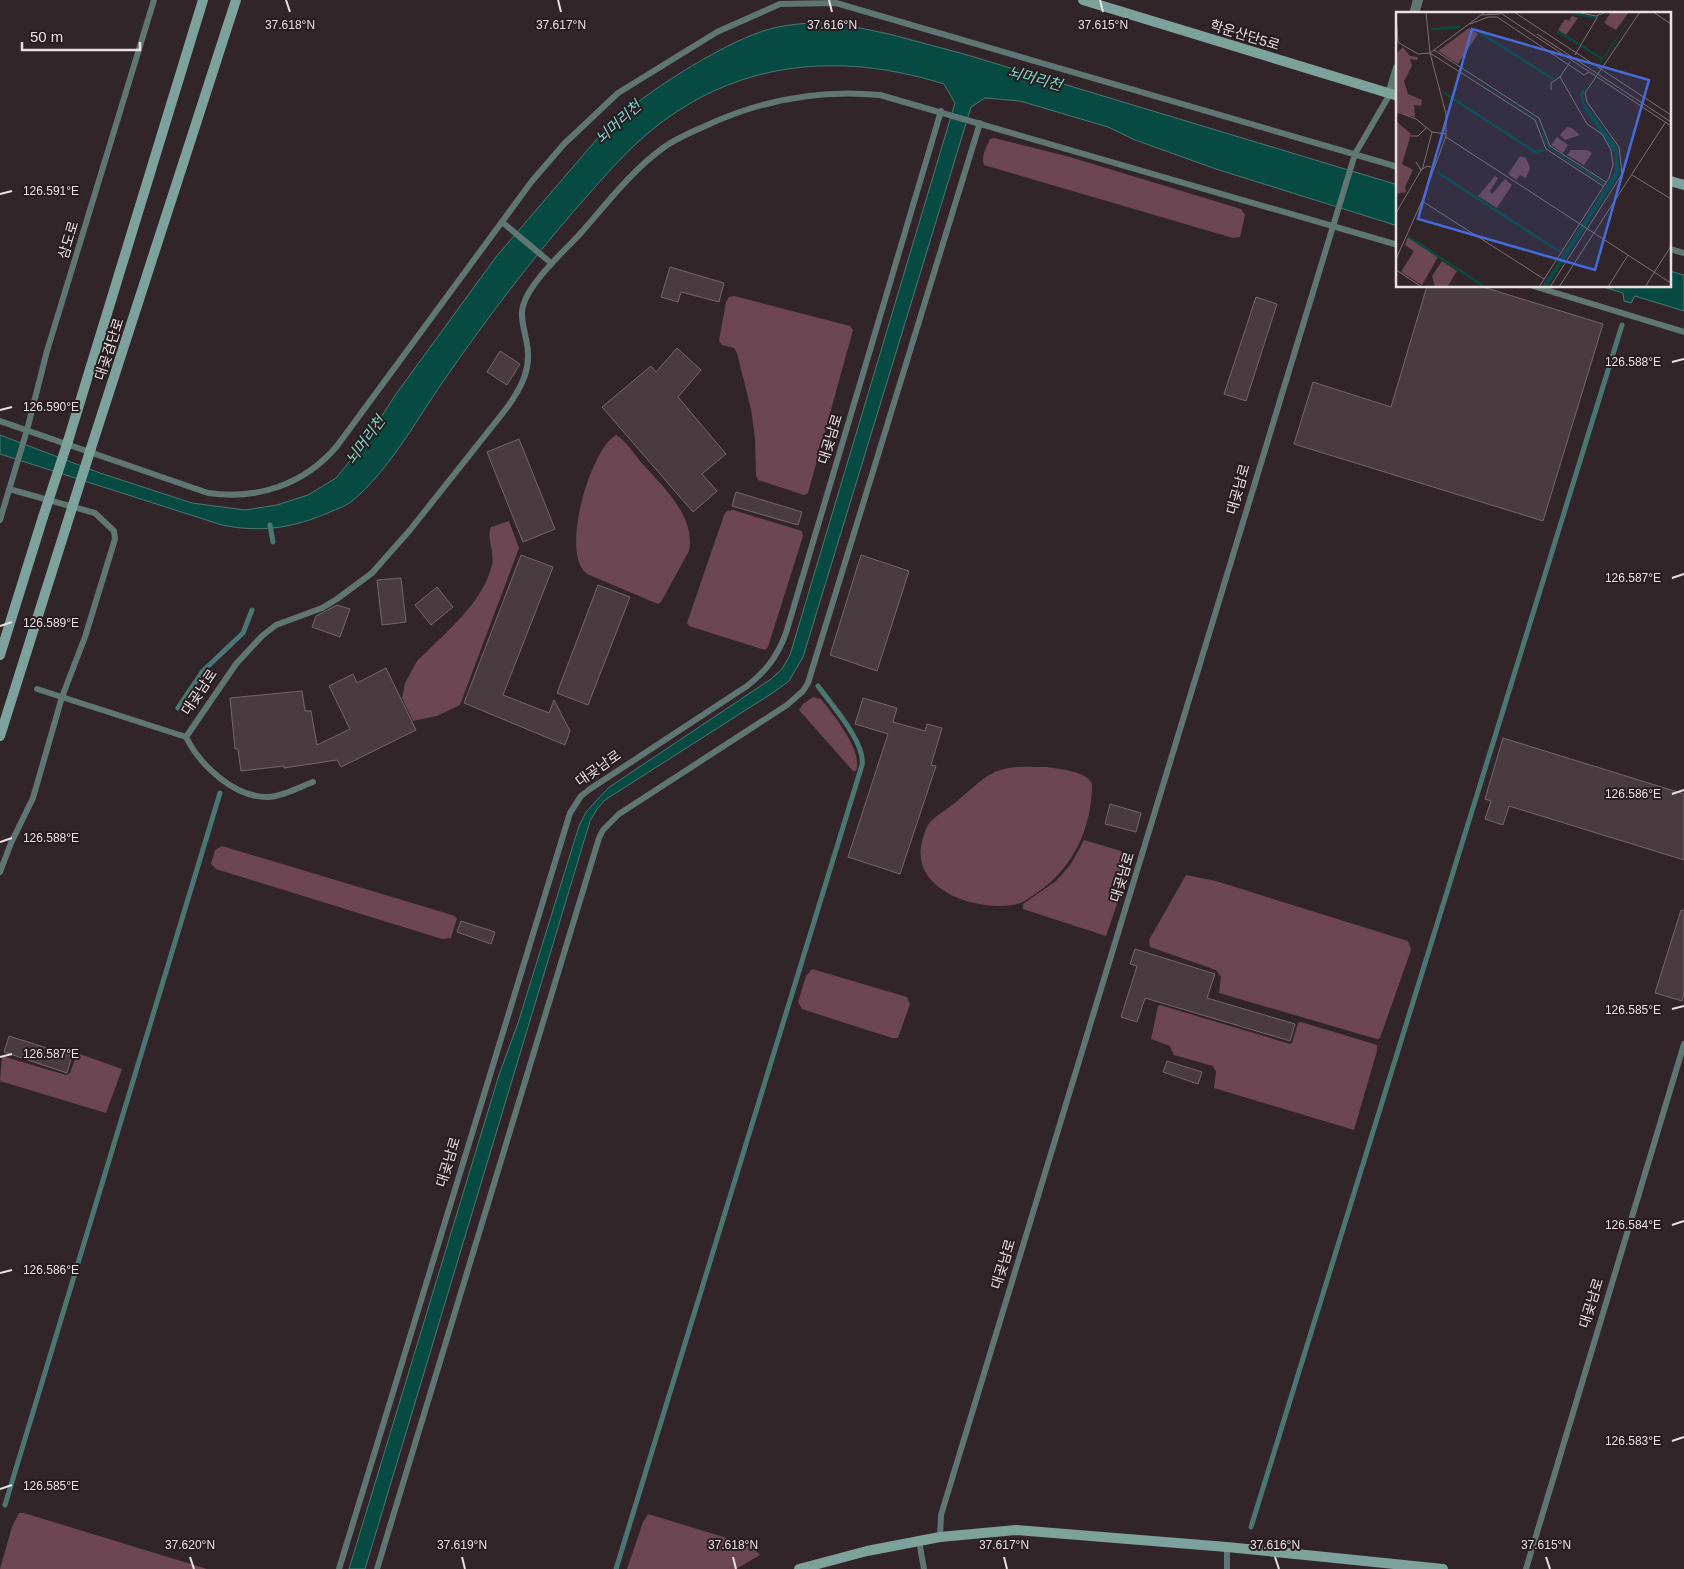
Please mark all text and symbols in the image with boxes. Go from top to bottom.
inset map [1396,12,1672,288]
street label: 학운산단5로 [1208,17,1282,53]
text: 37.618°N [265,18,315,32]
text: 37.617°N [536,18,586,32]
text: 37.616°N [807,18,857,32]
text: 37.615°N [1078,18,1128,32]
scale bar [22,20,140,52]
text: 50 m [30,28,63,45]
water label: 뇌머리천 [1006,63,1066,94]
water label: 뇌머리천 [592,96,646,147]
text: 126.591°E [23,184,79,198]
street label: 삼도로 [55,219,81,261]
street label: 대곶검단로 [91,316,127,382]
text: 126.588°E [1605,355,1661,369]
text: 126.590°E [23,400,79,414]
water label: 뇌머리천 [342,411,389,467]
street label: 대곶남로 [815,412,845,466]
street label: 대곶남로 [1223,462,1253,516]
text: 126.587°E [1605,571,1661,585]
text: 126.589°E [23,616,79,630]
street label: 대곶남로 [178,666,220,718]
street label: 대곶남로 [572,747,624,789]
text: 126.586°E [1605,787,1661,801]
text: 126.588°E [23,831,79,845]
street label: 대곶남로 [1107,850,1137,904]
text: 126.585°E [1605,1003,1661,1017]
text: 126.587°E [23,1047,79,1061]
street label: 대곶남로 [433,1135,463,1189]
text: 126.584°E [1605,1218,1661,1232]
street label: 대곶남로 [988,1237,1018,1291]
text: 126.586°E [23,1263,79,1277]
street label: 대곶남로 [1576,1276,1606,1330]
text: 126.583°E [1605,1434,1661,1448]
text: 126.585°E [23,1479,79,1493]
text: 37.620°N [165,1538,215,1552]
text: 37.619°N [437,1538,487,1552]
text: 37.618°N [708,1538,758,1552]
text: 37.617°N [979,1538,1029,1552]
text: 37.616°N [1250,1538,1300,1552]
text: 37.615°N [1521,1538,1571,1552]

